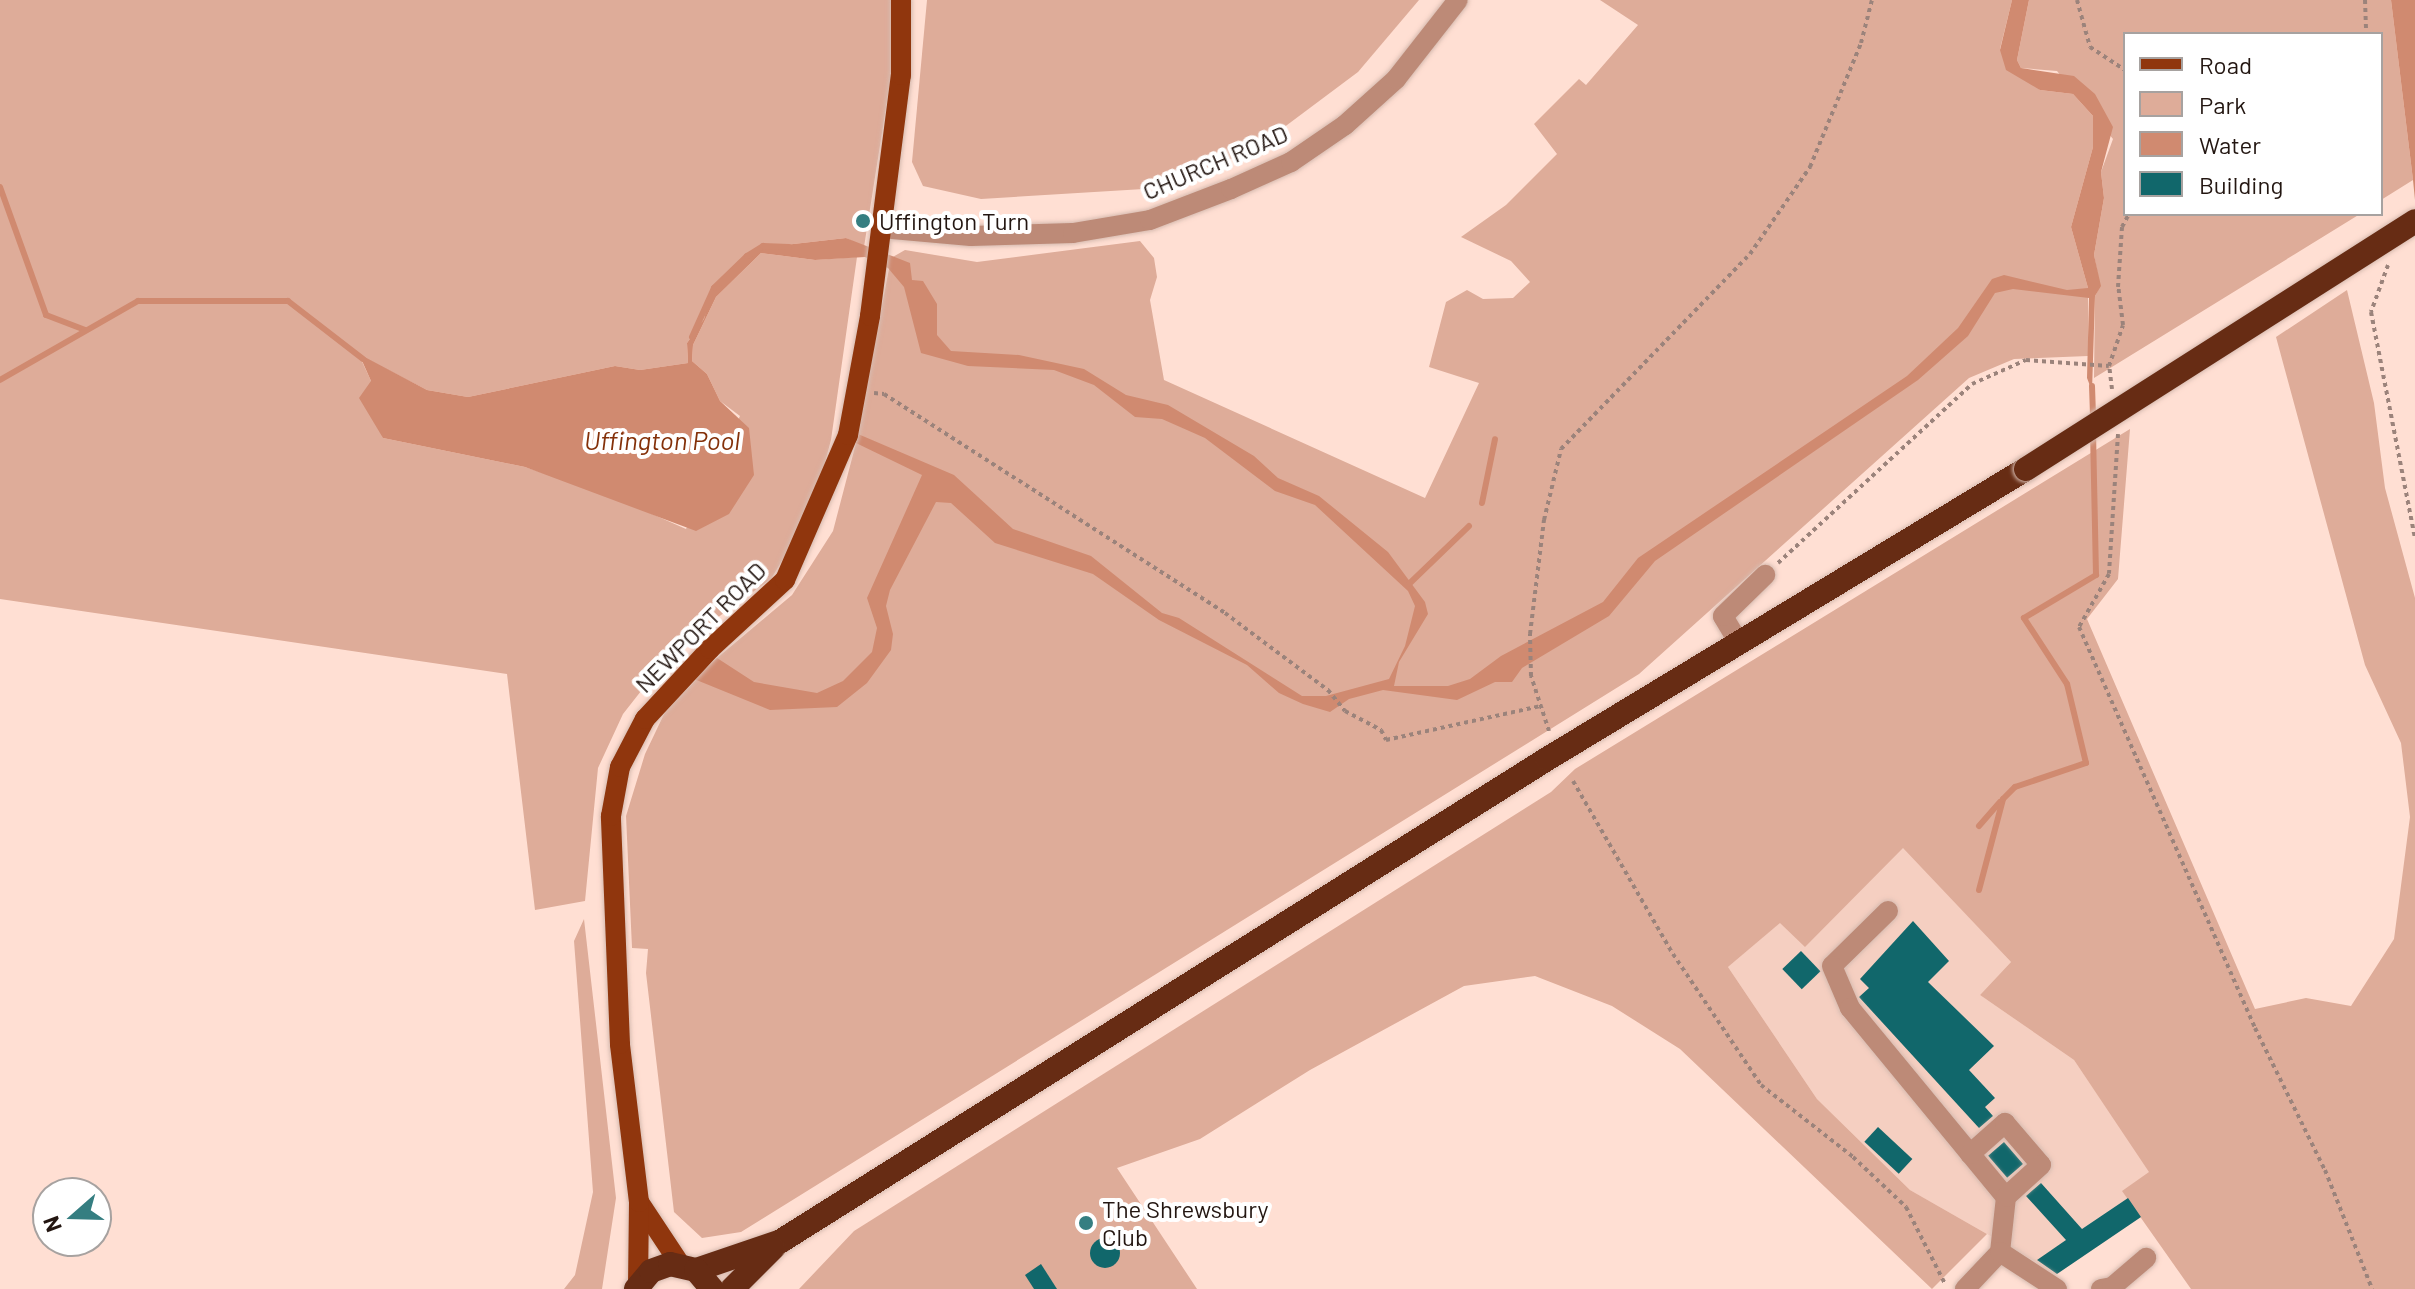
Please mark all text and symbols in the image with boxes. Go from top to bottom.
legend [2123,32,2383,216]
text: Road [2199,50,2252,79]
text: Park [2199,90,2246,119]
street label: CHURCH ROAD [1138,119,1292,205]
text: Water [2199,130,2261,159]
text: Building [2199,170,2283,199]
place label: Uffington Turn [879,207,1029,235]
marker: Uffington Turn [854,212,872,230]
water label: Uffington Pool [584,424,740,456]
street label: NEWPORT ROAD [629,556,771,698]
north arrow [32,1177,112,1257]
place label: The Shrewsbury Club [1102,1195,1269,1251]
text: N [37,1213,66,1236]
marker: The Shrewsbury Club [1077,1214,1095,1232]

